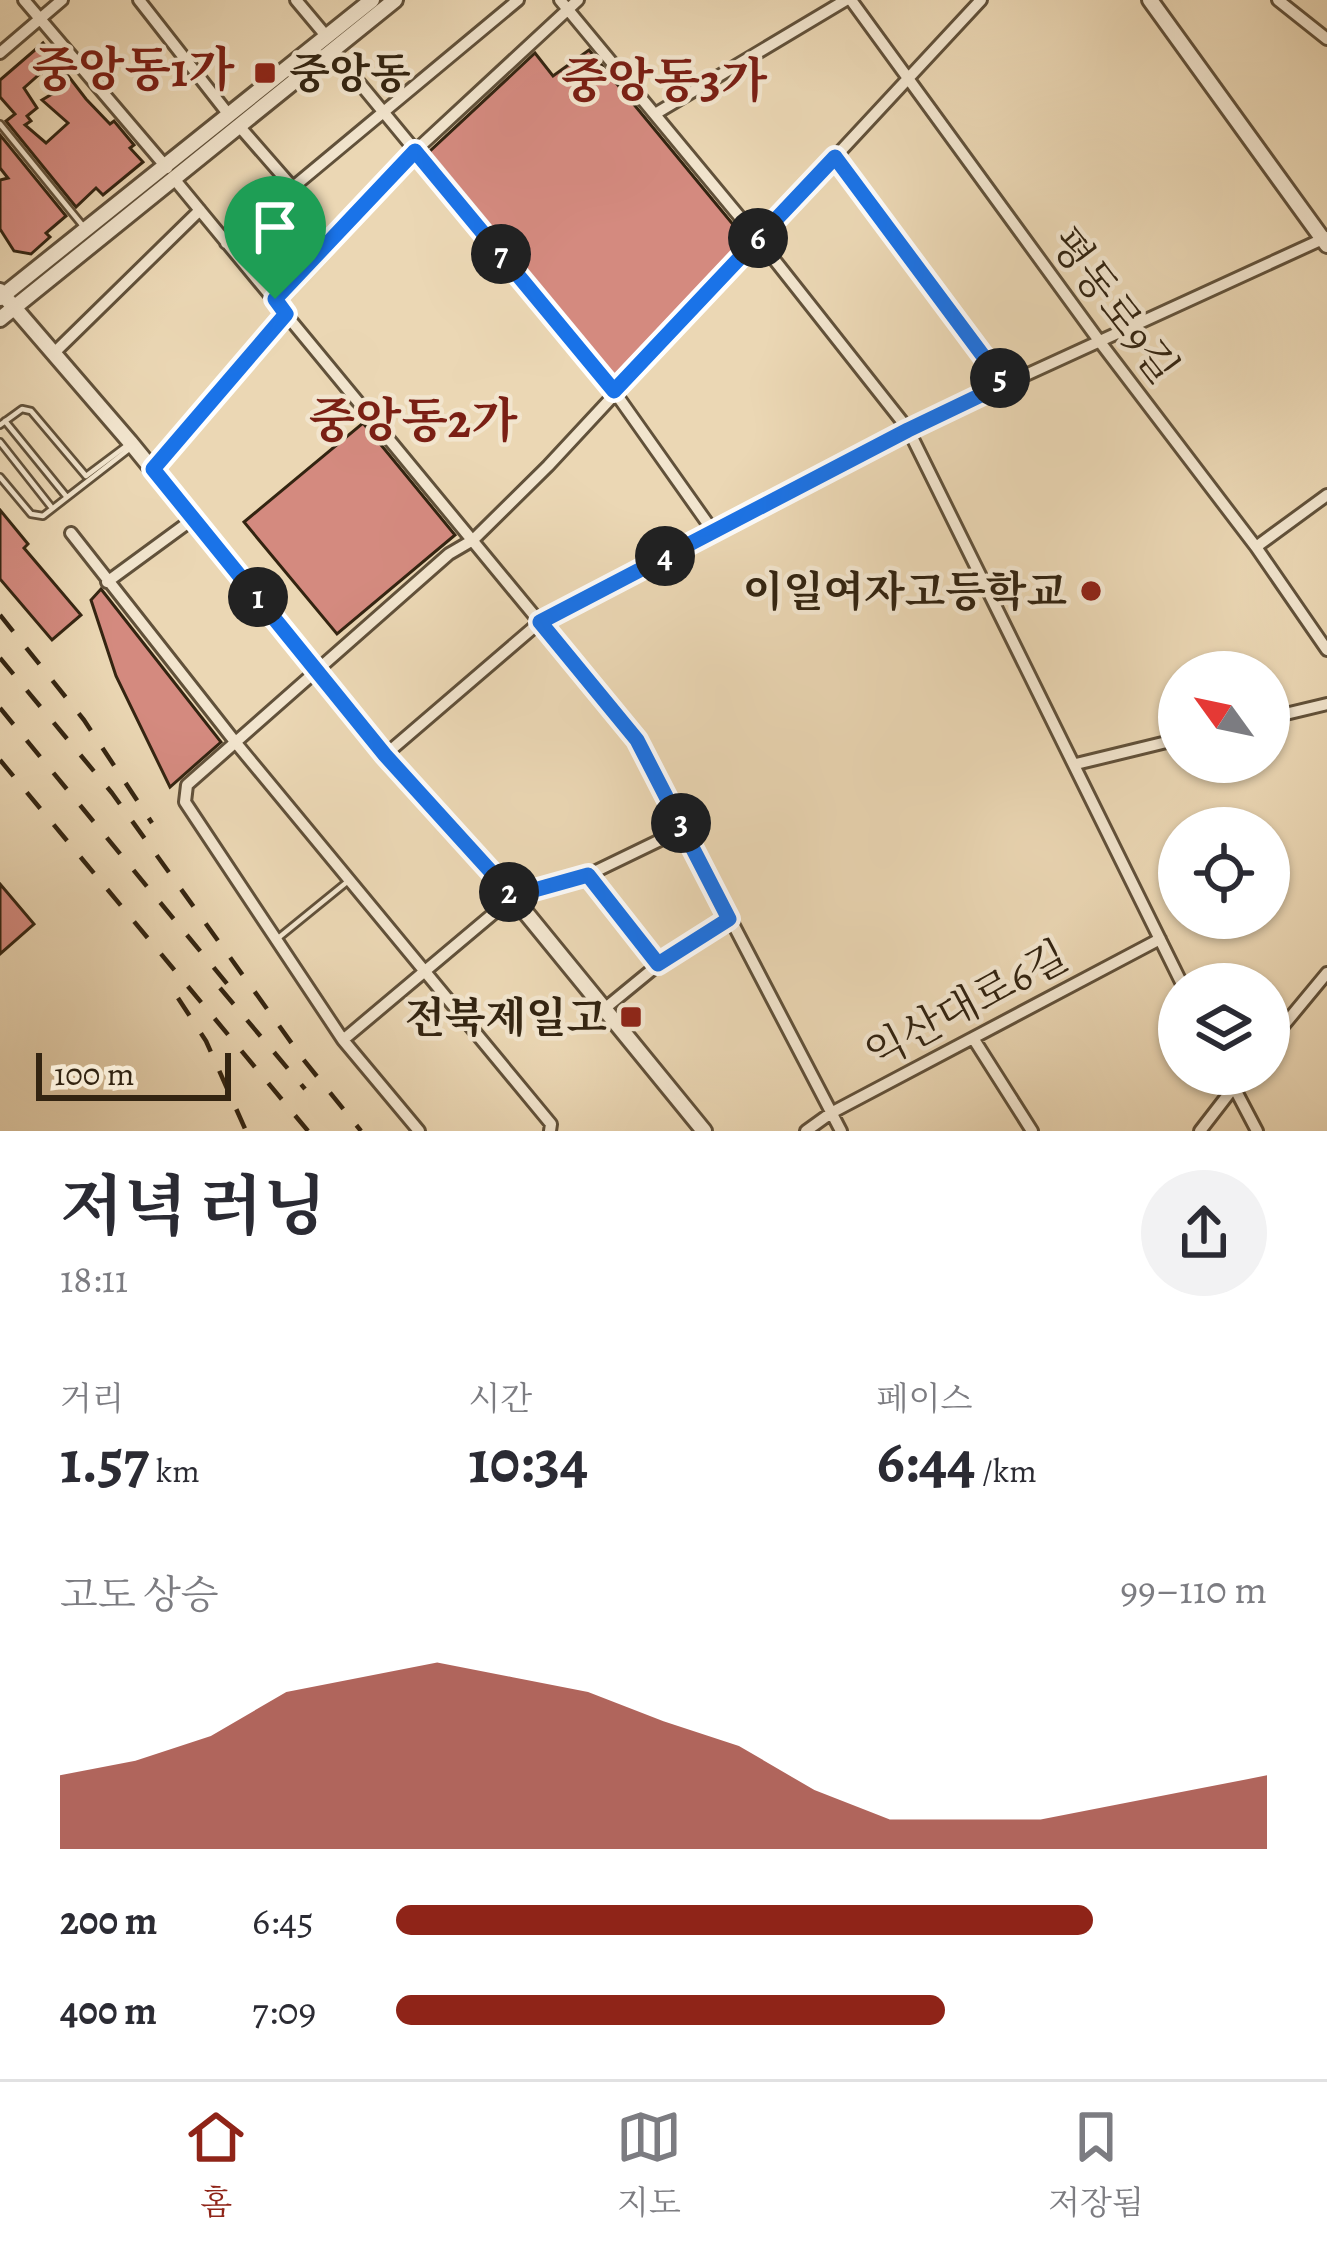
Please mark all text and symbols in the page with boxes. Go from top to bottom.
district label: 중앙동1가 [32,37,235,103]
place label: 중앙동 [289,45,411,102]
district label: 중앙동3가 [561,48,768,114]
marker: 중앙동 [252,60,278,86]
pin [224,176,326,299]
icon: arrive [242,194,308,260]
pin: 6 [728,208,788,268]
text: 6 [750,215,766,260]
street label: 평동로9길 [1037,216,1192,395]
pin: 7 [471,224,531,284]
text: 7 [494,231,508,276]
pin: 5 [970,348,1030,408]
text: 5 [993,355,1007,400]
district label: 중앙동2가 [309,388,518,454]
pin: 4 [635,526,695,586]
text: 4 [657,533,673,578]
place label: 이일여자고등학교 [742,563,1067,620]
pin: 1 [228,567,288,627]
text: 1 [252,574,264,619]
marker: 이일여자고등학교 [1078,578,1104,604]
north arrow [1158,651,1290,783]
map controls [1158,651,1290,1095]
pin: 3 [651,793,711,853]
text: 3 [674,800,688,845]
button: locate [1158,807,1290,939]
pin: 2 [479,862,539,922]
text: 2 [501,869,517,914]
street label: 익산대로6길 [855,927,1078,1082]
button: layers [1158,963,1290,1095]
place label: 전북제일고 [404,989,607,1046]
marker: 전북제일고 [618,1004,644,1030]
scale bar [36,1047,231,1100]
text: 100 m [54,1051,134,1096]
text: 저녁 러닝 [60,1162,327,1252]
button: share [1141,1170,1267,1296]
text: 18:11 [60,1252,128,1305]
text: 거리 [60,1376,124,1421]
text: 시간 [468,1376,532,1421]
text: 페이스 [877,1376,972,1421]
text: 1.57 [60,1421,149,1503]
text: 10:34 [468,1421,588,1503]
text: 6:44 [877,1421,975,1503]
text: km [149,1448,200,1493]
text: /km [975,1448,1037,1493]
text: 99–110 m [1120,1563,1267,1616]
text: 고도 상승 [60,1568,218,1621]
text: 200 m [60,1894,158,1947]
text: 6:45 [252,1894,314,1947]
text: 400 m [60,1984,157,2037]
text: 7:09 [252,1984,316,2037]
tab: 홈 [183,2104,249,2225]
tab: 지도 [616,2104,682,2225]
tab: 저장됨 [1048,2104,1144,2225]

